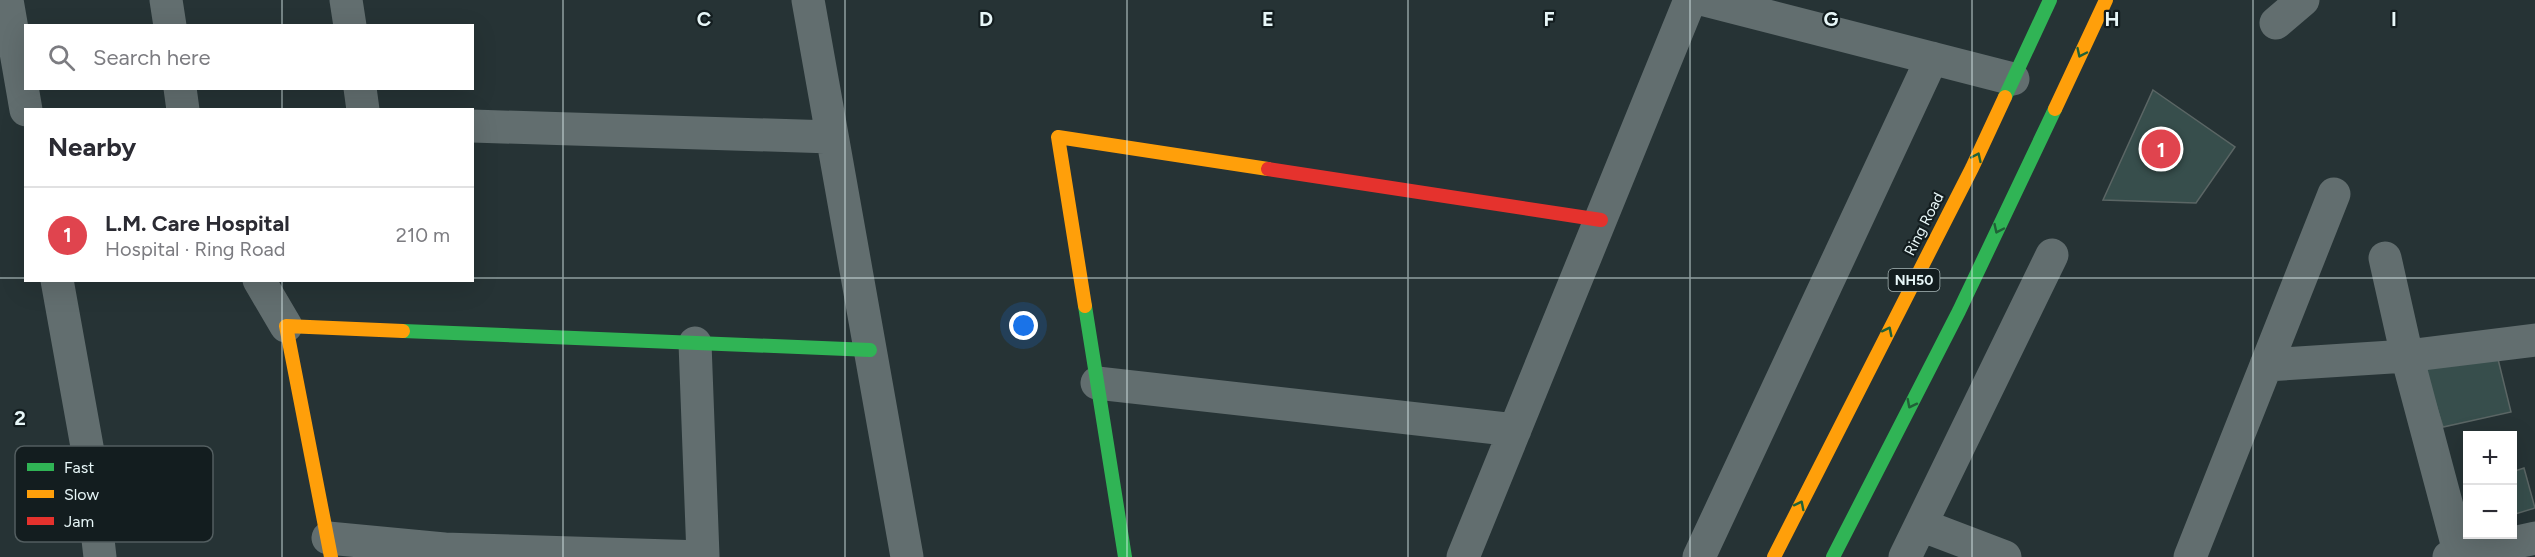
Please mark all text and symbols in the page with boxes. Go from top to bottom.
text: C [697,7,711,31]
text: D [979,7,993,31]
text: E [1262,7,1274,31]
text: F [1543,7,1555,31]
text: G [1824,7,1839,31]
text: H [2105,7,2120,31]
text: I [2391,7,2397,31]
search box [24,24,474,90]
icon: search [45,41,78,74]
text: Search here [93,44,211,71]
one-way arrow [2077,46,2089,57]
pin: 1 [2142,126,2180,172]
text: Nearby [48,131,136,163]
one-way arrow [1969,152,1981,163]
street label: Ring Road [1900,189,1948,259]
text: L.M. Care Hospital [105,210,290,237]
text: 1 [63,223,72,247]
text: 210 m [396,223,450,247]
one-way arrow [1993,223,2005,234]
text: Hospital · Ring Road [105,237,286,261]
road number: NH50 [1888,269,1940,291]
your location [1009,311,1038,340]
one-way arrow [1881,326,1893,337]
one-way arrow [1907,397,1918,408]
text: 2 [14,406,26,430]
map controls [2463,431,2517,539]
button: + [2463,431,2517,485]
legend [15,446,213,542]
text: Fast [64,458,94,477]
text: Slow [64,485,99,504]
button: − [2463,485,2517,539]
one-way arrow [1793,500,1804,511]
text: Jam [64,512,94,531]

